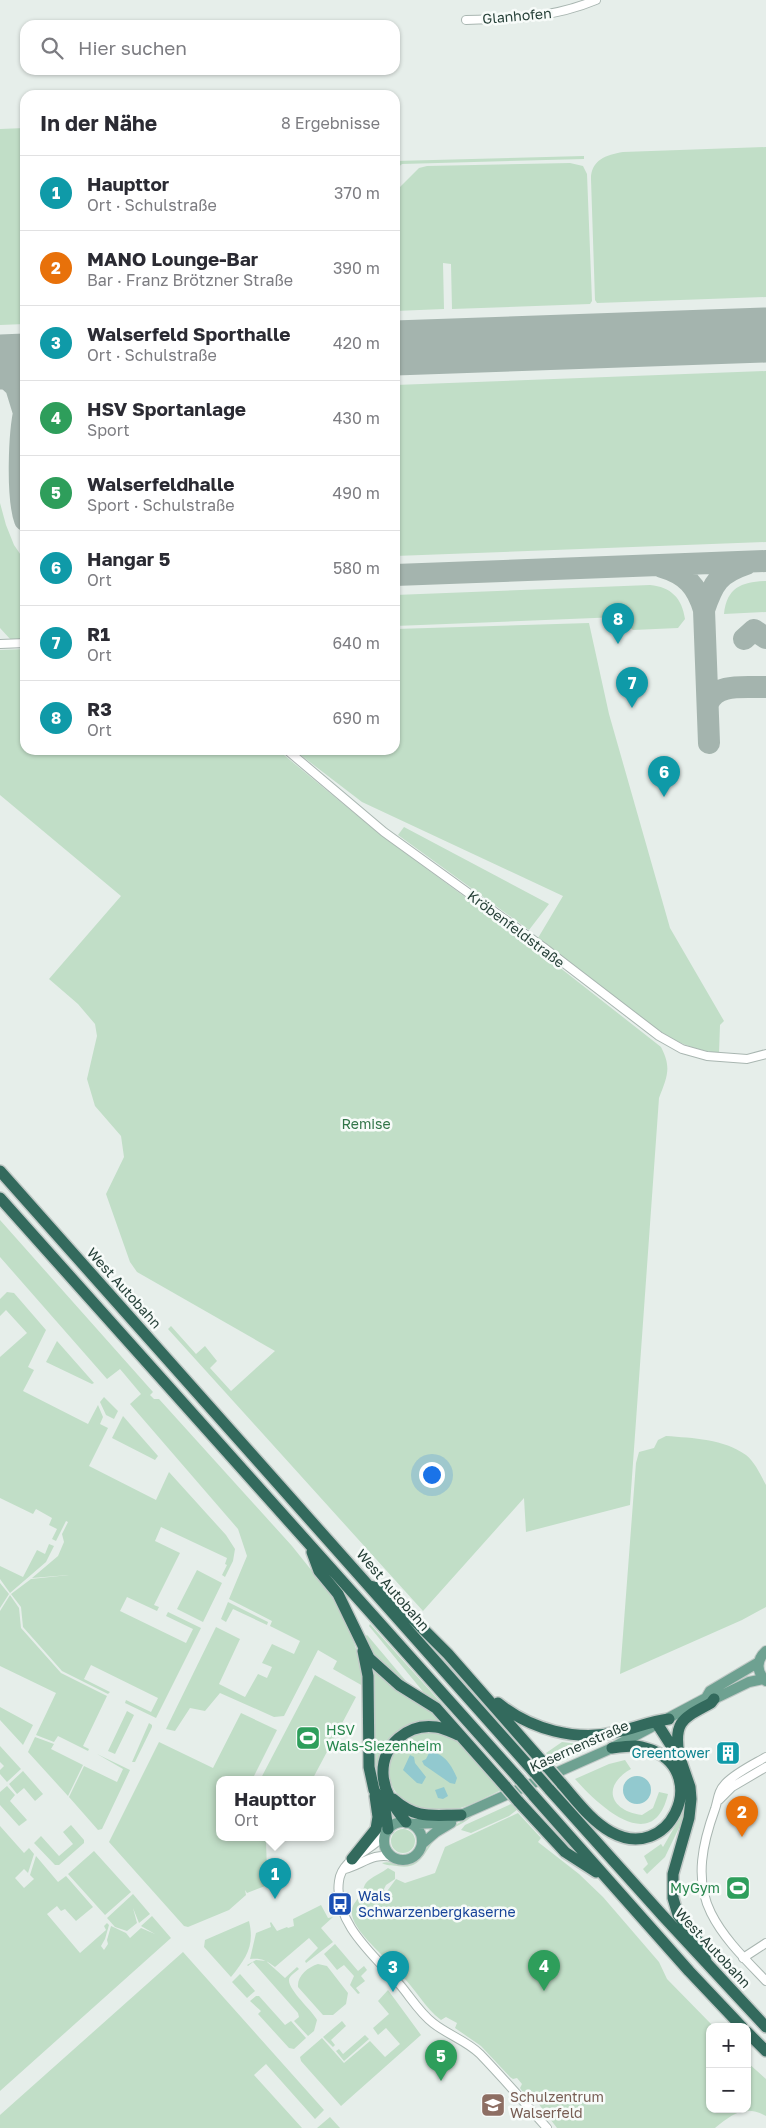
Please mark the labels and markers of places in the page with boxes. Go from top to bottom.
pin: 8 [602,603,634,644]
pin: 7 [616,667,648,708]
pin: 6 [648,756,680,797]
place label: HSV Wals-Siezenheim [326,1721,442,1754]
sports icon: HSV Wals-Siezenheim [295,1725,321,1751]
building icon: Greentower [715,1740,741,1766]
place label: Greentower [631,1744,711,1761]
pin: 2 [726,1796,758,1837]
pin: 1 [259,1858,291,1899]
sports icon: MyGym [725,1875,751,1901]
place label: MyGym [670,1879,720,1896]
place label: Wals Schwarzenbergkaserne [358,1887,516,1920]
bus stop icon: Wals Schwarzenbergkaserne [327,1891,353,1917]
pin: 4 [528,1950,560,1991]
pin: 3 [377,1951,409,1992]
pin: 5 [425,2040,457,2081]
place label: Schulzentrum Walserfeld [510,2088,604,2121]
school or university icon: Schulzentrum Walserfeld [480,2092,506,2118]

